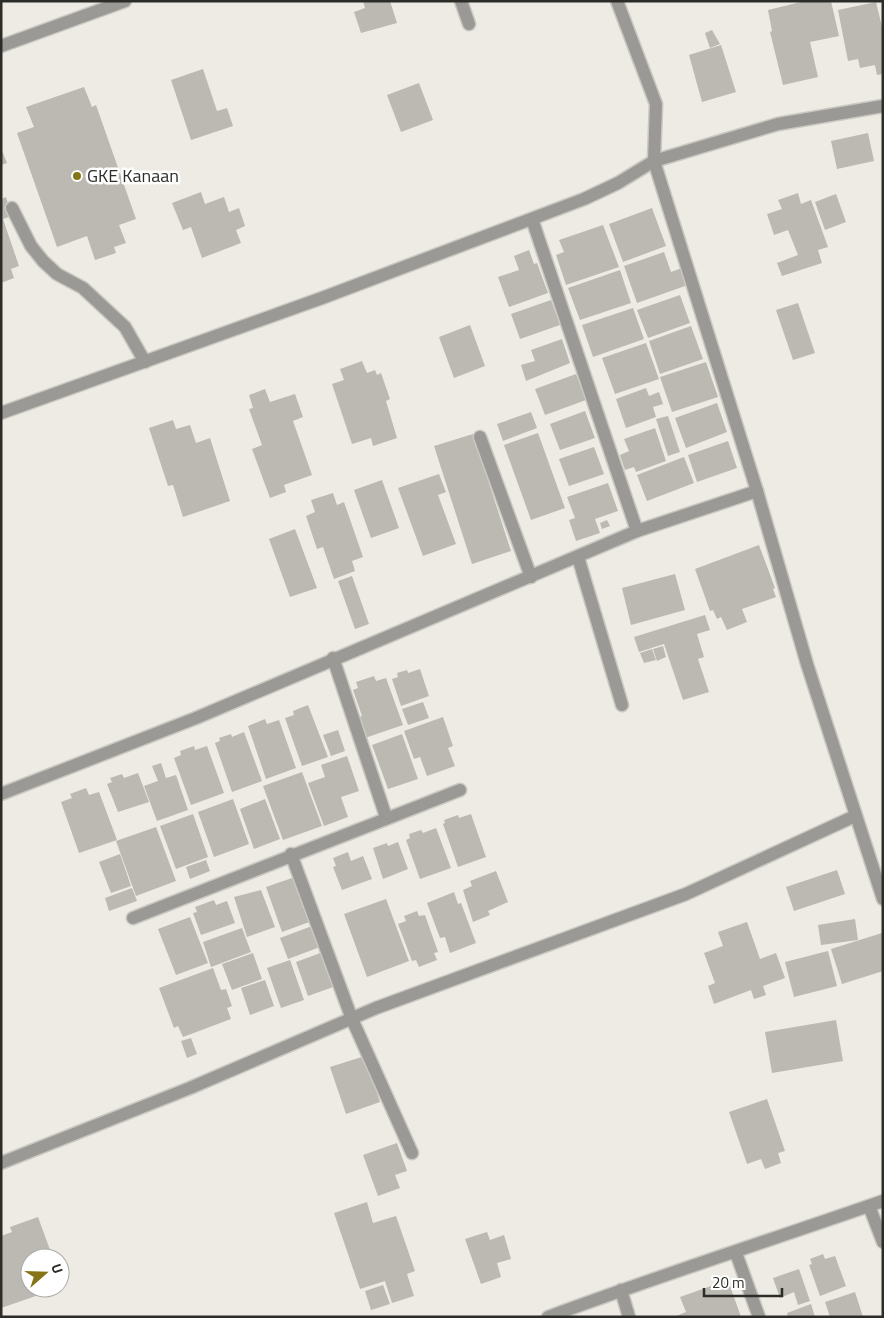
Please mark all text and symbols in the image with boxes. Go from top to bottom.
place label: GKE Kanaan [87,162,179,189]
marker: GKE Kanaan [71,170,83,182]
north arrow [20,1248,70,1298]
text: U [46,1260,69,1276]
scale bar [704,1266,782,1298]
text: 20 m [712,1271,745,1294]

